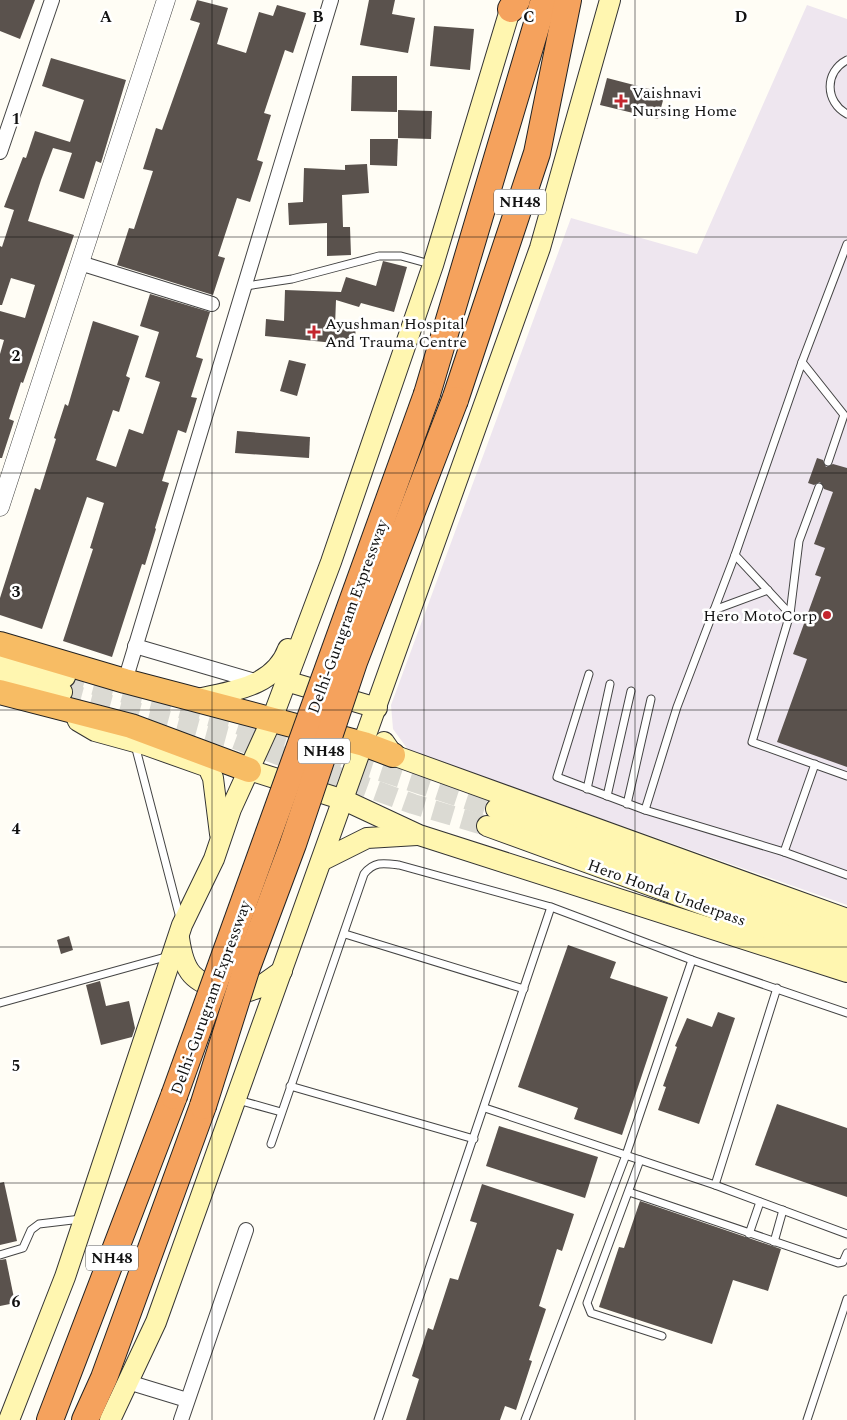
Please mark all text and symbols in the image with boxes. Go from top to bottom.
text: A [100,5,113,29]
text: B [312,5,324,29]
text: C [523,5,535,29]
text: D [735,5,748,29]
place label: Vaishnavi Nursing Home [632,81,737,123]
marker: Vaishnavi Nursing Home [614,94,628,108]
text: 1 [12,107,20,131]
road number: NH48 [494,190,546,214]
place label: Ayushman Hospital And Trauma Centre [325,312,467,354]
marker: Ayushman Hospital And Trauma Centre [307,325,321,339]
text: 2 [12,344,21,368]
street label: Delhi-Gurugram Expressway [302,515,395,717]
text: 3 [12,580,21,604]
place label: Hero MotoCorp [703,604,817,628]
marker: Hero MotoCorp [821,609,833,621]
road number: NH48 [298,738,350,764]
text: 4 [12,817,21,841]
street label: Hero Honda Underpass [584,853,749,933]
street label: Delhi-Gurugram Expressway [165,896,258,1098]
text: 5 [12,1054,20,1078]
road number: NH48 [86,1246,138,1270]
text: 6 [12,1290,21,1314]

